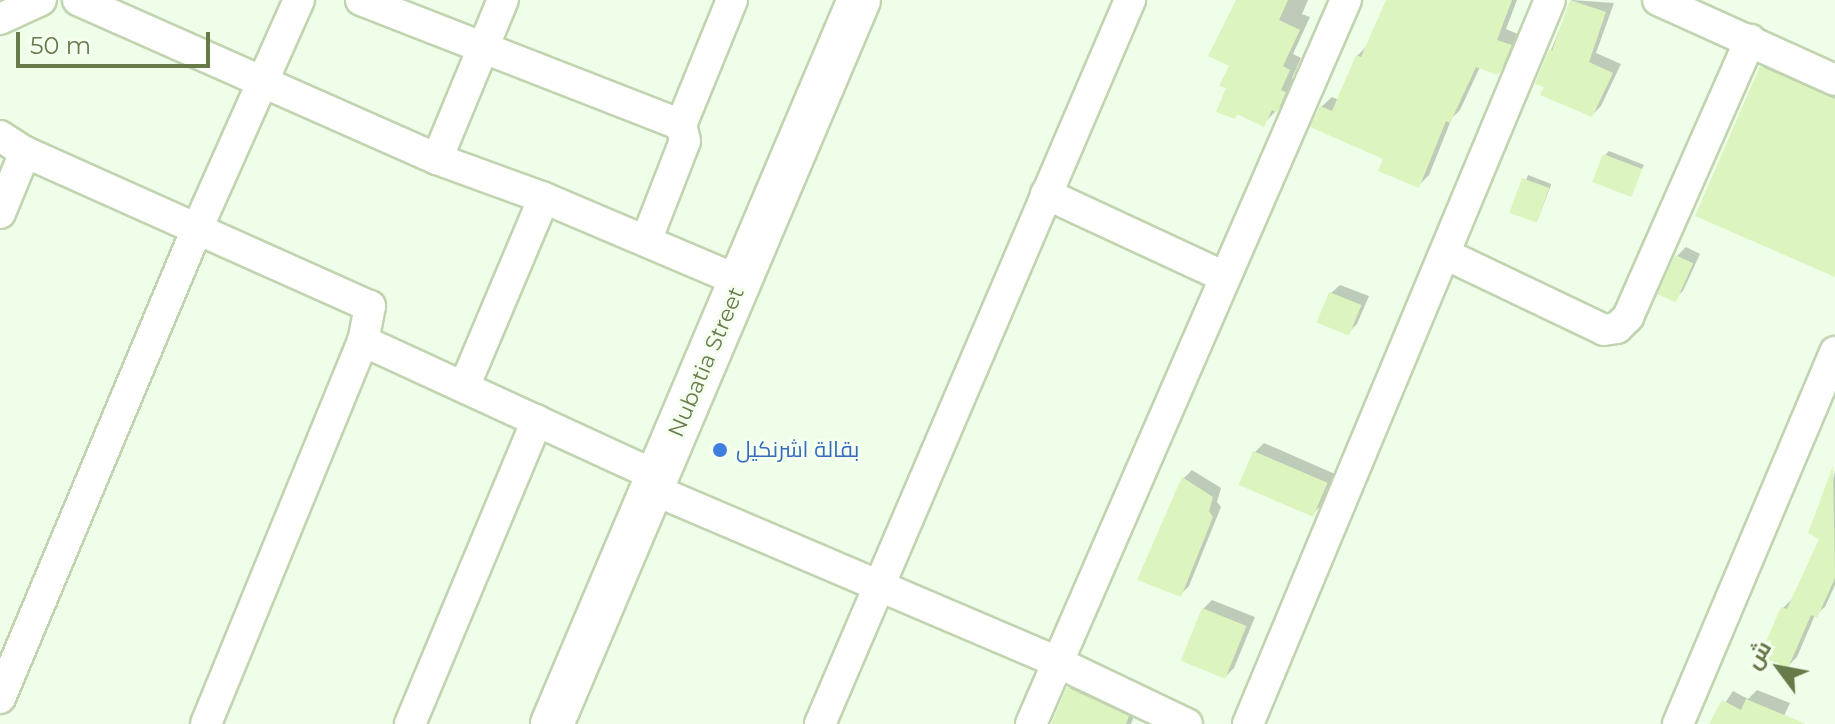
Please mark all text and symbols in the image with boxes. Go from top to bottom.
scale bar [20,16,214,66]
text: 50 m [30,31,91,60]
street label: Nubatia Street [662,283,750,441]
place label: بقالة اشرنكيل [736,437,859,463]
marker: بقالة اشرنكيل [711,441,729,459]
north arrow [1739,628,1819,708]
text: ش [1739,636,1777,674]

